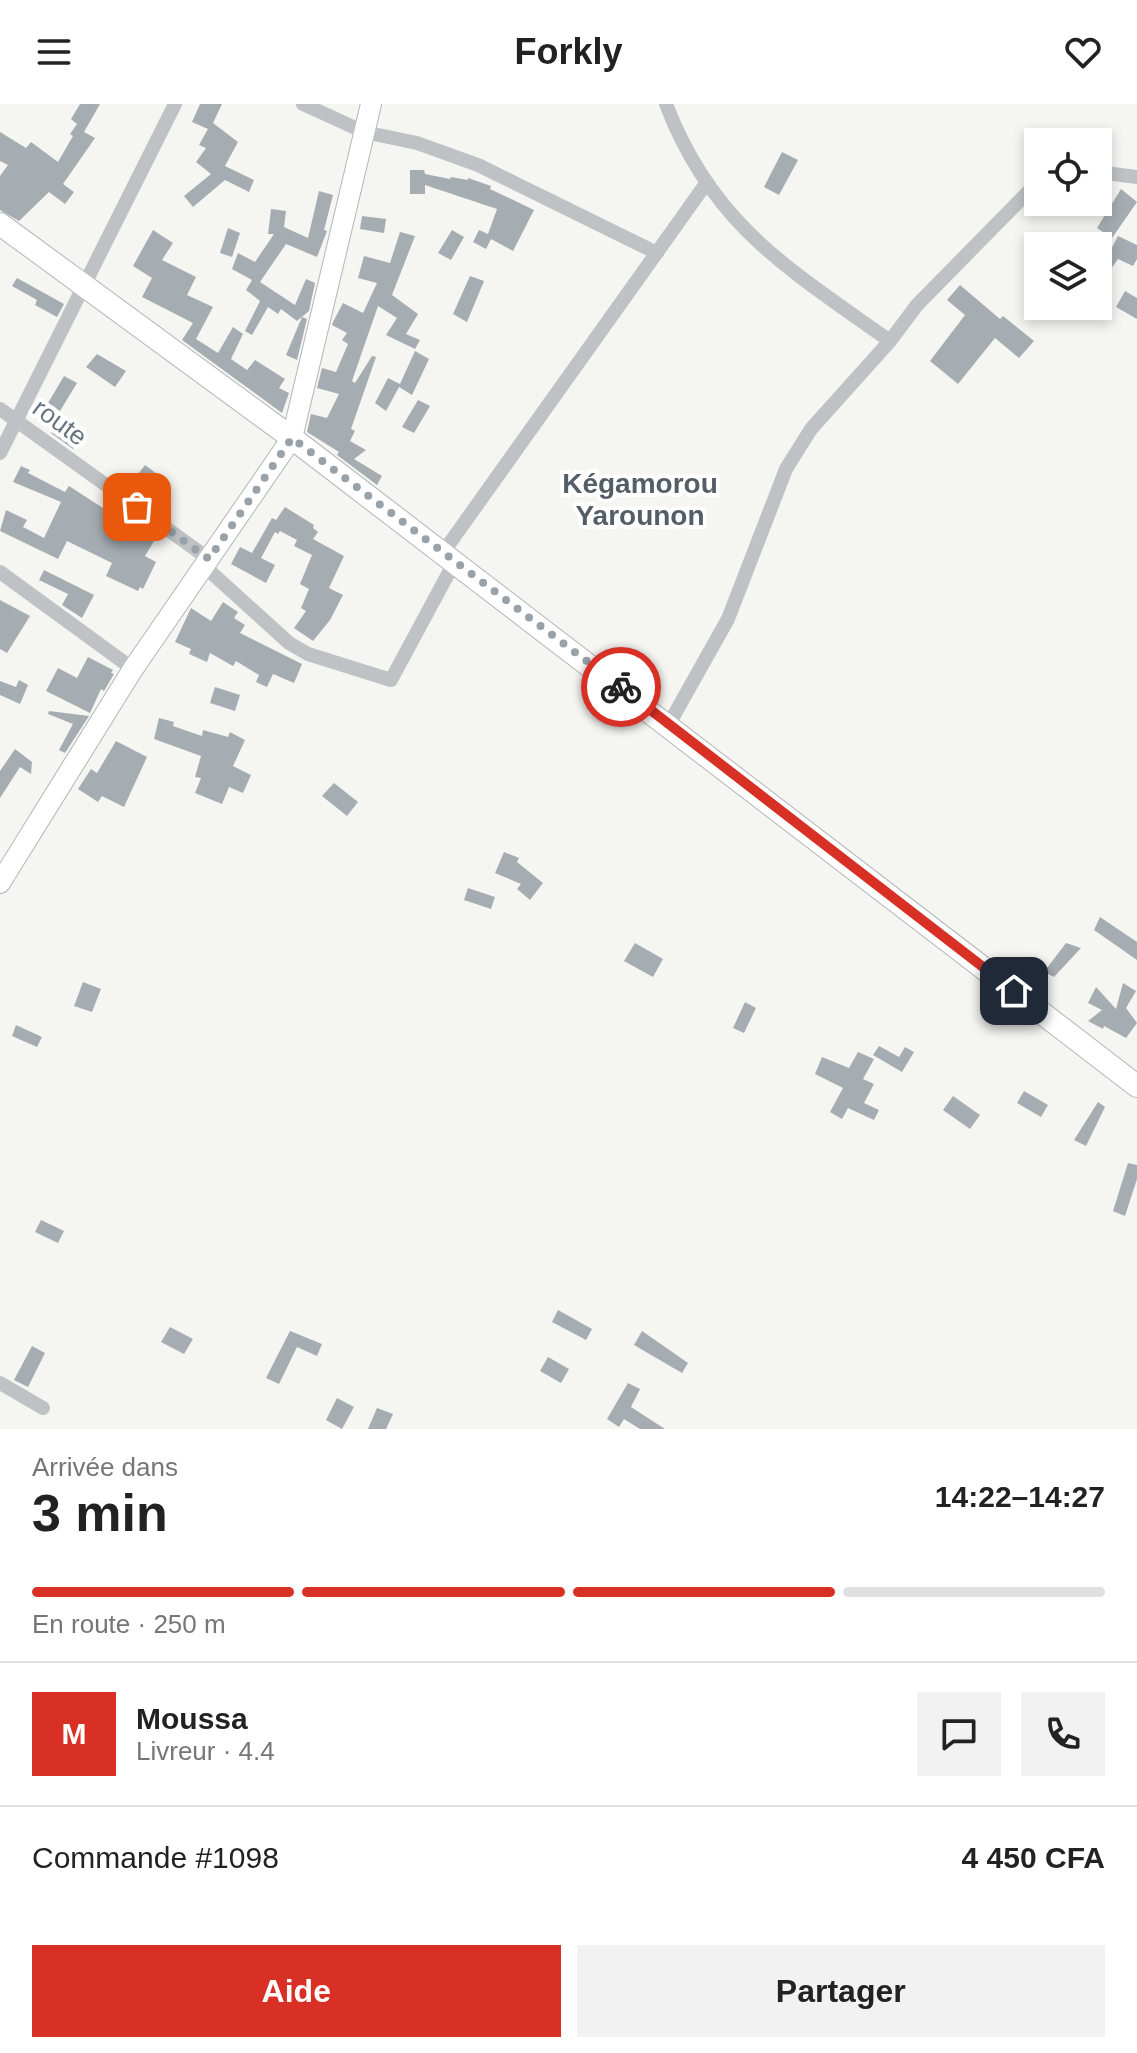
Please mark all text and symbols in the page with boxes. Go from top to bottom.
icon: menu [32,30,76,74]
icon: heart [1061,30,1105,74]
text: Forkly [514,31,623,72]
map controls [1024,128,1112,320]
button: locate [1024,128,1112,216]
button: layers [1024,232,1112,320]
street label: route [27,392,93,452]
district label: Kégamorou Yarounon [562,468,718,531]
pin [103,473,171,541]
icon: bag [115,485,159,529]
courier [581,647,661,727]
icon: bike [599,665,643,709]
pin [980,957,1048,1025]
icon: home [992,969,1036,1013]
text: Arrivée dans [32,1452,178,1482]
text: 14:22–14:27 [935,1480,1105,1513]
text: 3 min [32,1484,168,1542]
text: En route · 250 m [32,1609,226,1639]
button: chat [917,1692,1001,1776]
button: phone [1021,1692,1105,1776]
text: Moussa [136,1702,248,1735]
text: M [62,1717,87,1750]
text: Livreur · 4.4 [136,1736,275,1766]
text: Commande #1098 [32,1841,279,1874]
text: 4 450 CFA [962,1841,1105,1874]
button: Aide [32,1945,561,2037]
button: Partager [577,1945,1105,2037]

